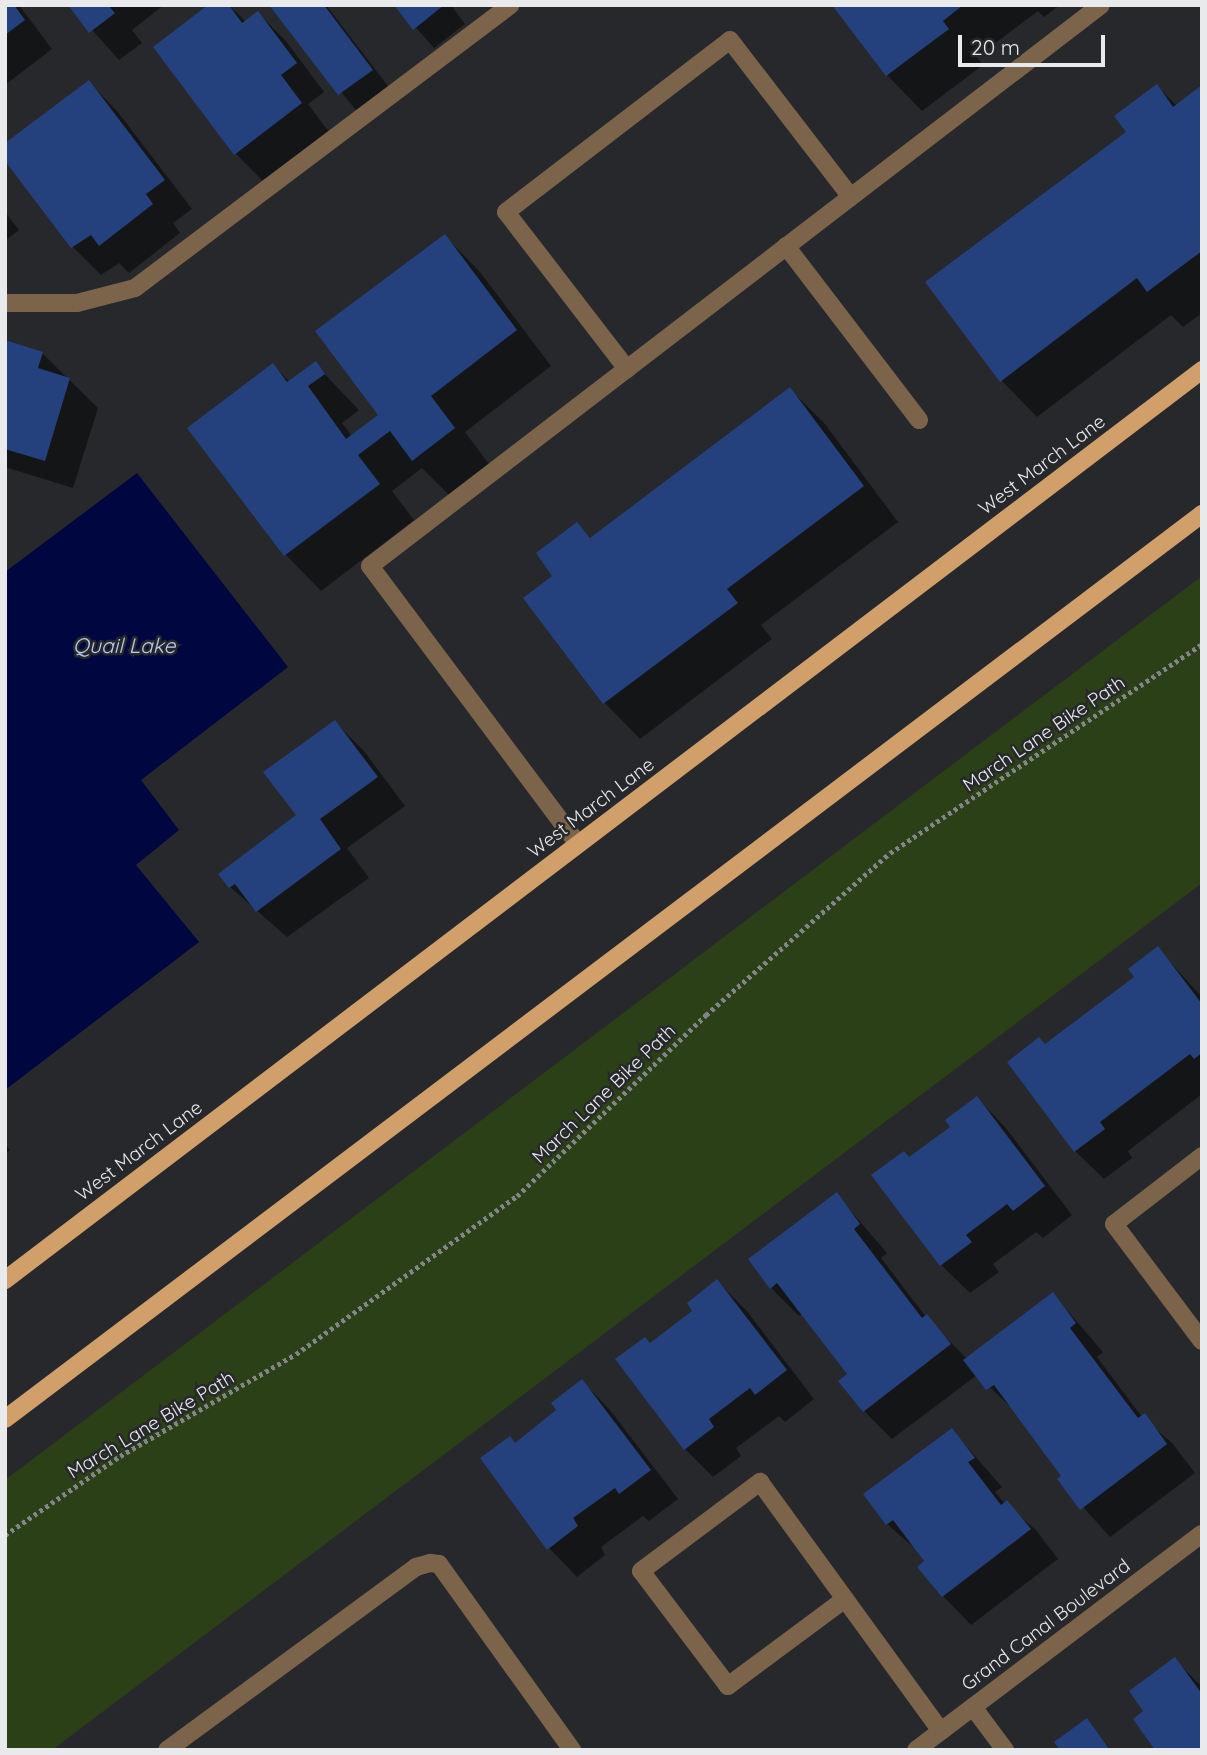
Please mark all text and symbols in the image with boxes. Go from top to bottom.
scale bar [962,21,1109,65]
text: 20 m [971,34,1020,60]
street label: West March Lane [974,410,1110,520]
water label: Quail Lake [73,632,175,658]
street label: March Lane Bike Path [959,671,1129,797]
street label: West March Lane [523,753,659,863]
street label: March Lane Bike Path [528,1020,680,1168]
street label: West March Lane [71,1096,207,1206]
street label: March Lane Bike Path [63,1366,239,1484]
street label: Grand Canal Boulevard [957,1554,1135,1696]

